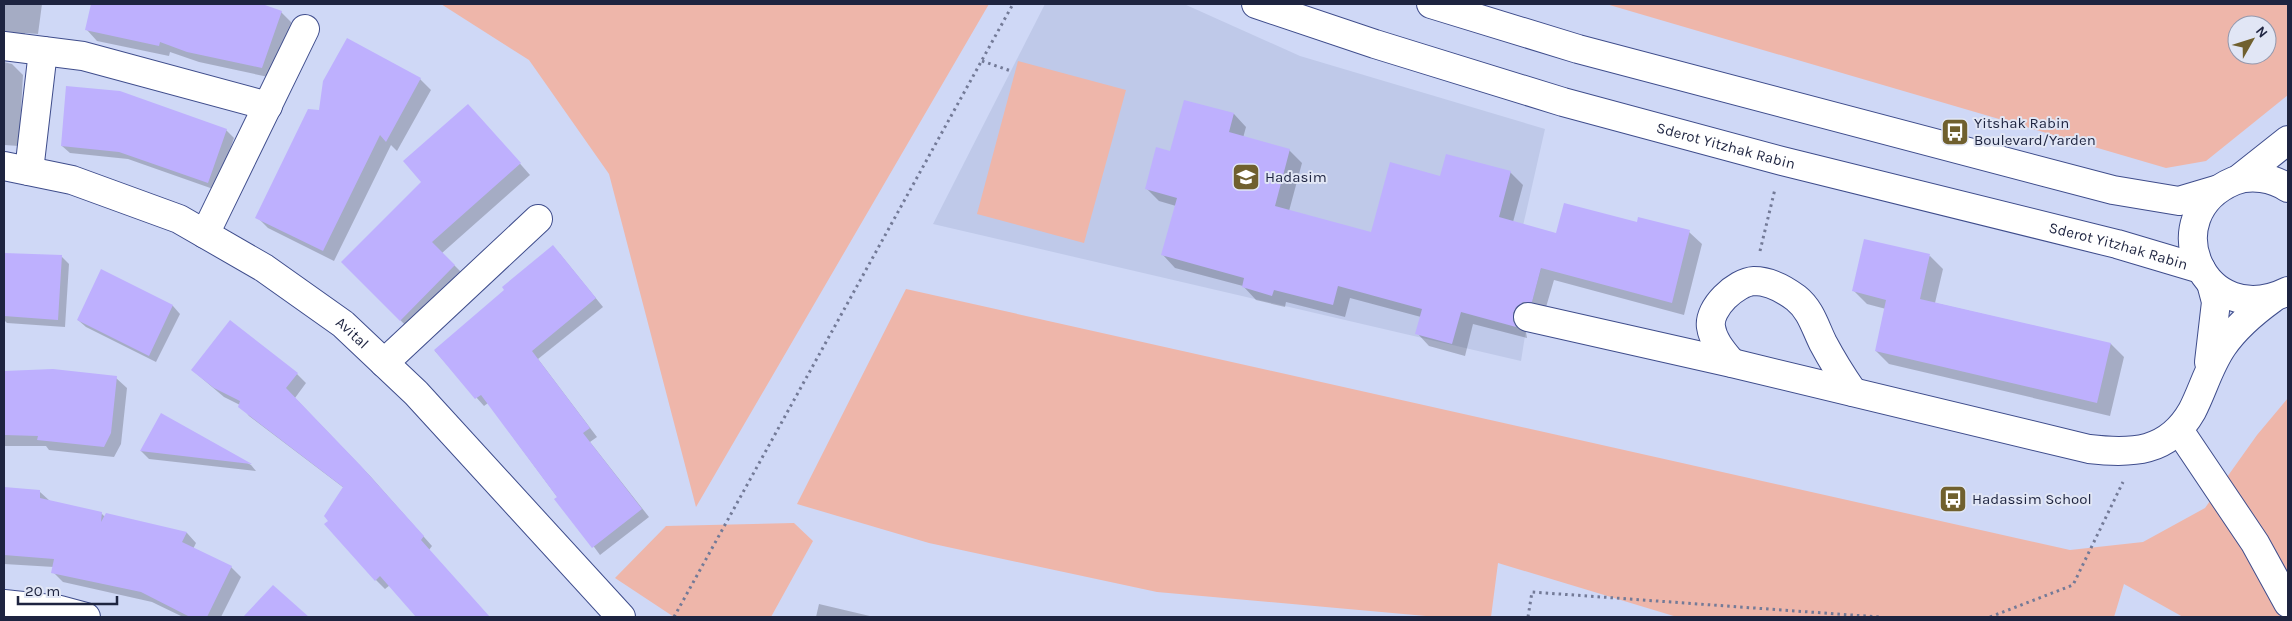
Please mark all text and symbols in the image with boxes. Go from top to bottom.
north arrow [2227,15,2277,65]
text: N [2252,23,2271,41]
place label: Yitshak Rabin Boulevard/Yarden [1974,114,2096,149]
bus stop icon: Yitshak Rabin Boulevard/Yarden [1940,117,1970,147]
street label: Sderot Yitzhak Rabin [1654,119,1797,173]
school or university icon: Hadasim [1231,162,1261,192]
place label: Hadasim [1265,168,1327,186]
street label: Sderot Yitzhak Rabin [2047,218,2190,274]
street label: Avital [333,313,372,352]
bus stop icon: Hadassim School [1938,484,1968,514]
place label: Hadassim School [1972,490,2092,508]
scale bar [18,574,116,606]
text: 20 m [25,582,60,600]

